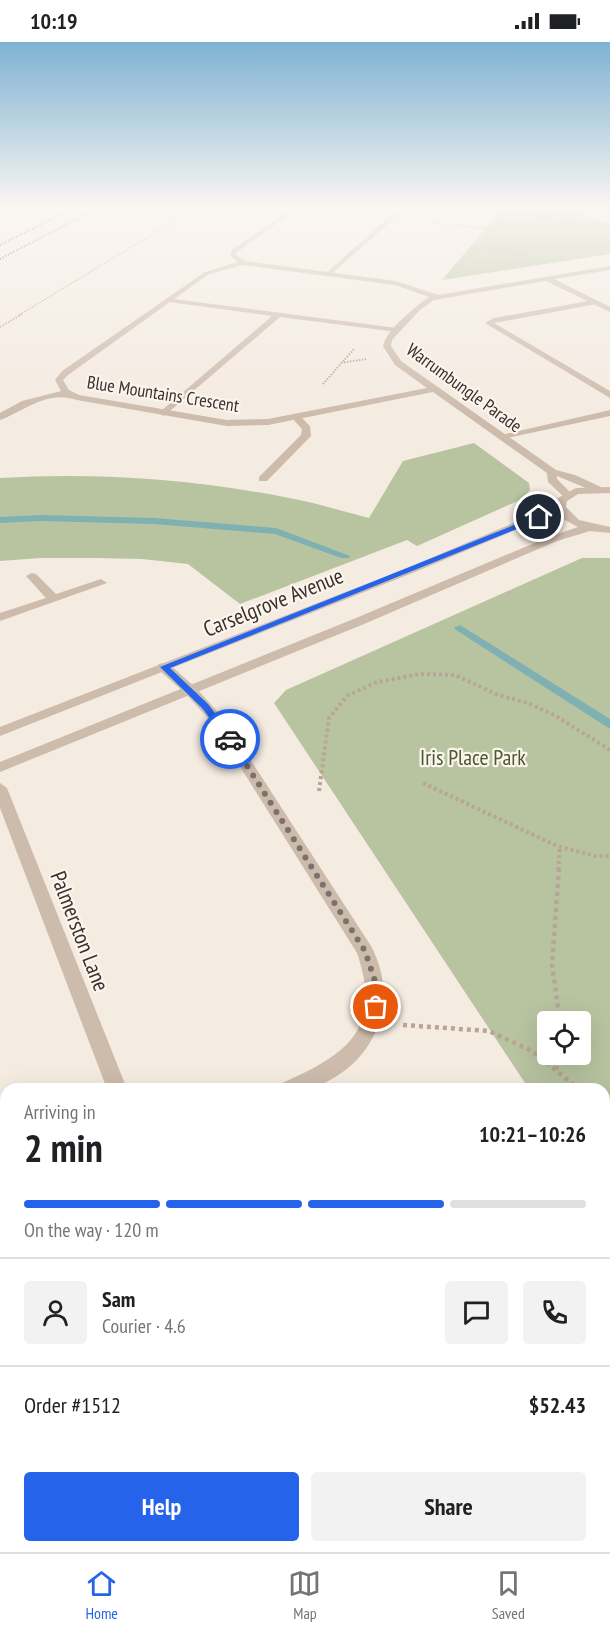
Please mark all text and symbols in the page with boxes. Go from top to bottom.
text: 10:19 [30,7,78,35]
street label: Warrumbungle Parade [402,338,526,437]
street label: Blue Mountains Crescent [86,370,241,417]
pin [513,491,564,542]
icon: home [522,500,555,533]
street label: Carselgrove Avenue [199,561,347,643]
courier [200,709,260,769]
icon: car [214,723,247,756]
park label: Iris Place Park [420,743,526,771]
street label: Palmerston Lane [44,867,116,995]
pin [350,981,401,1032]
icon: bag [359,990,392,1023]
map controls [537,1011,591,1065]
button: locate [537,1011,591,1065]
text: Arriving in [24,1099,96,1125]
text: 10:21–10:26 [479,1120,586,1148]
text: 2 min [24,1122,103,1173]
text: On the way · 120 m [24,1217,159,1243]
button: person [24,1281,87,1344]
button: chat [445,1281,508,1344]
button: phone [523,1281,586,1344]
text: Sam [102,1285,135,1313]
text: Courier · 4.6 [102,1313,186,1339]
text: Order #1512 [24,1391,121,1419]
text: $52.43 [529,1391,586,1419]
button: Help [24,1472,299,1541]
button: Share [311,1472,586,1541]
tab: Home [85,1567,118,1623]
tab: Map [288,1567,321,1623]
tab: Saved [492,1567,525,1623]

